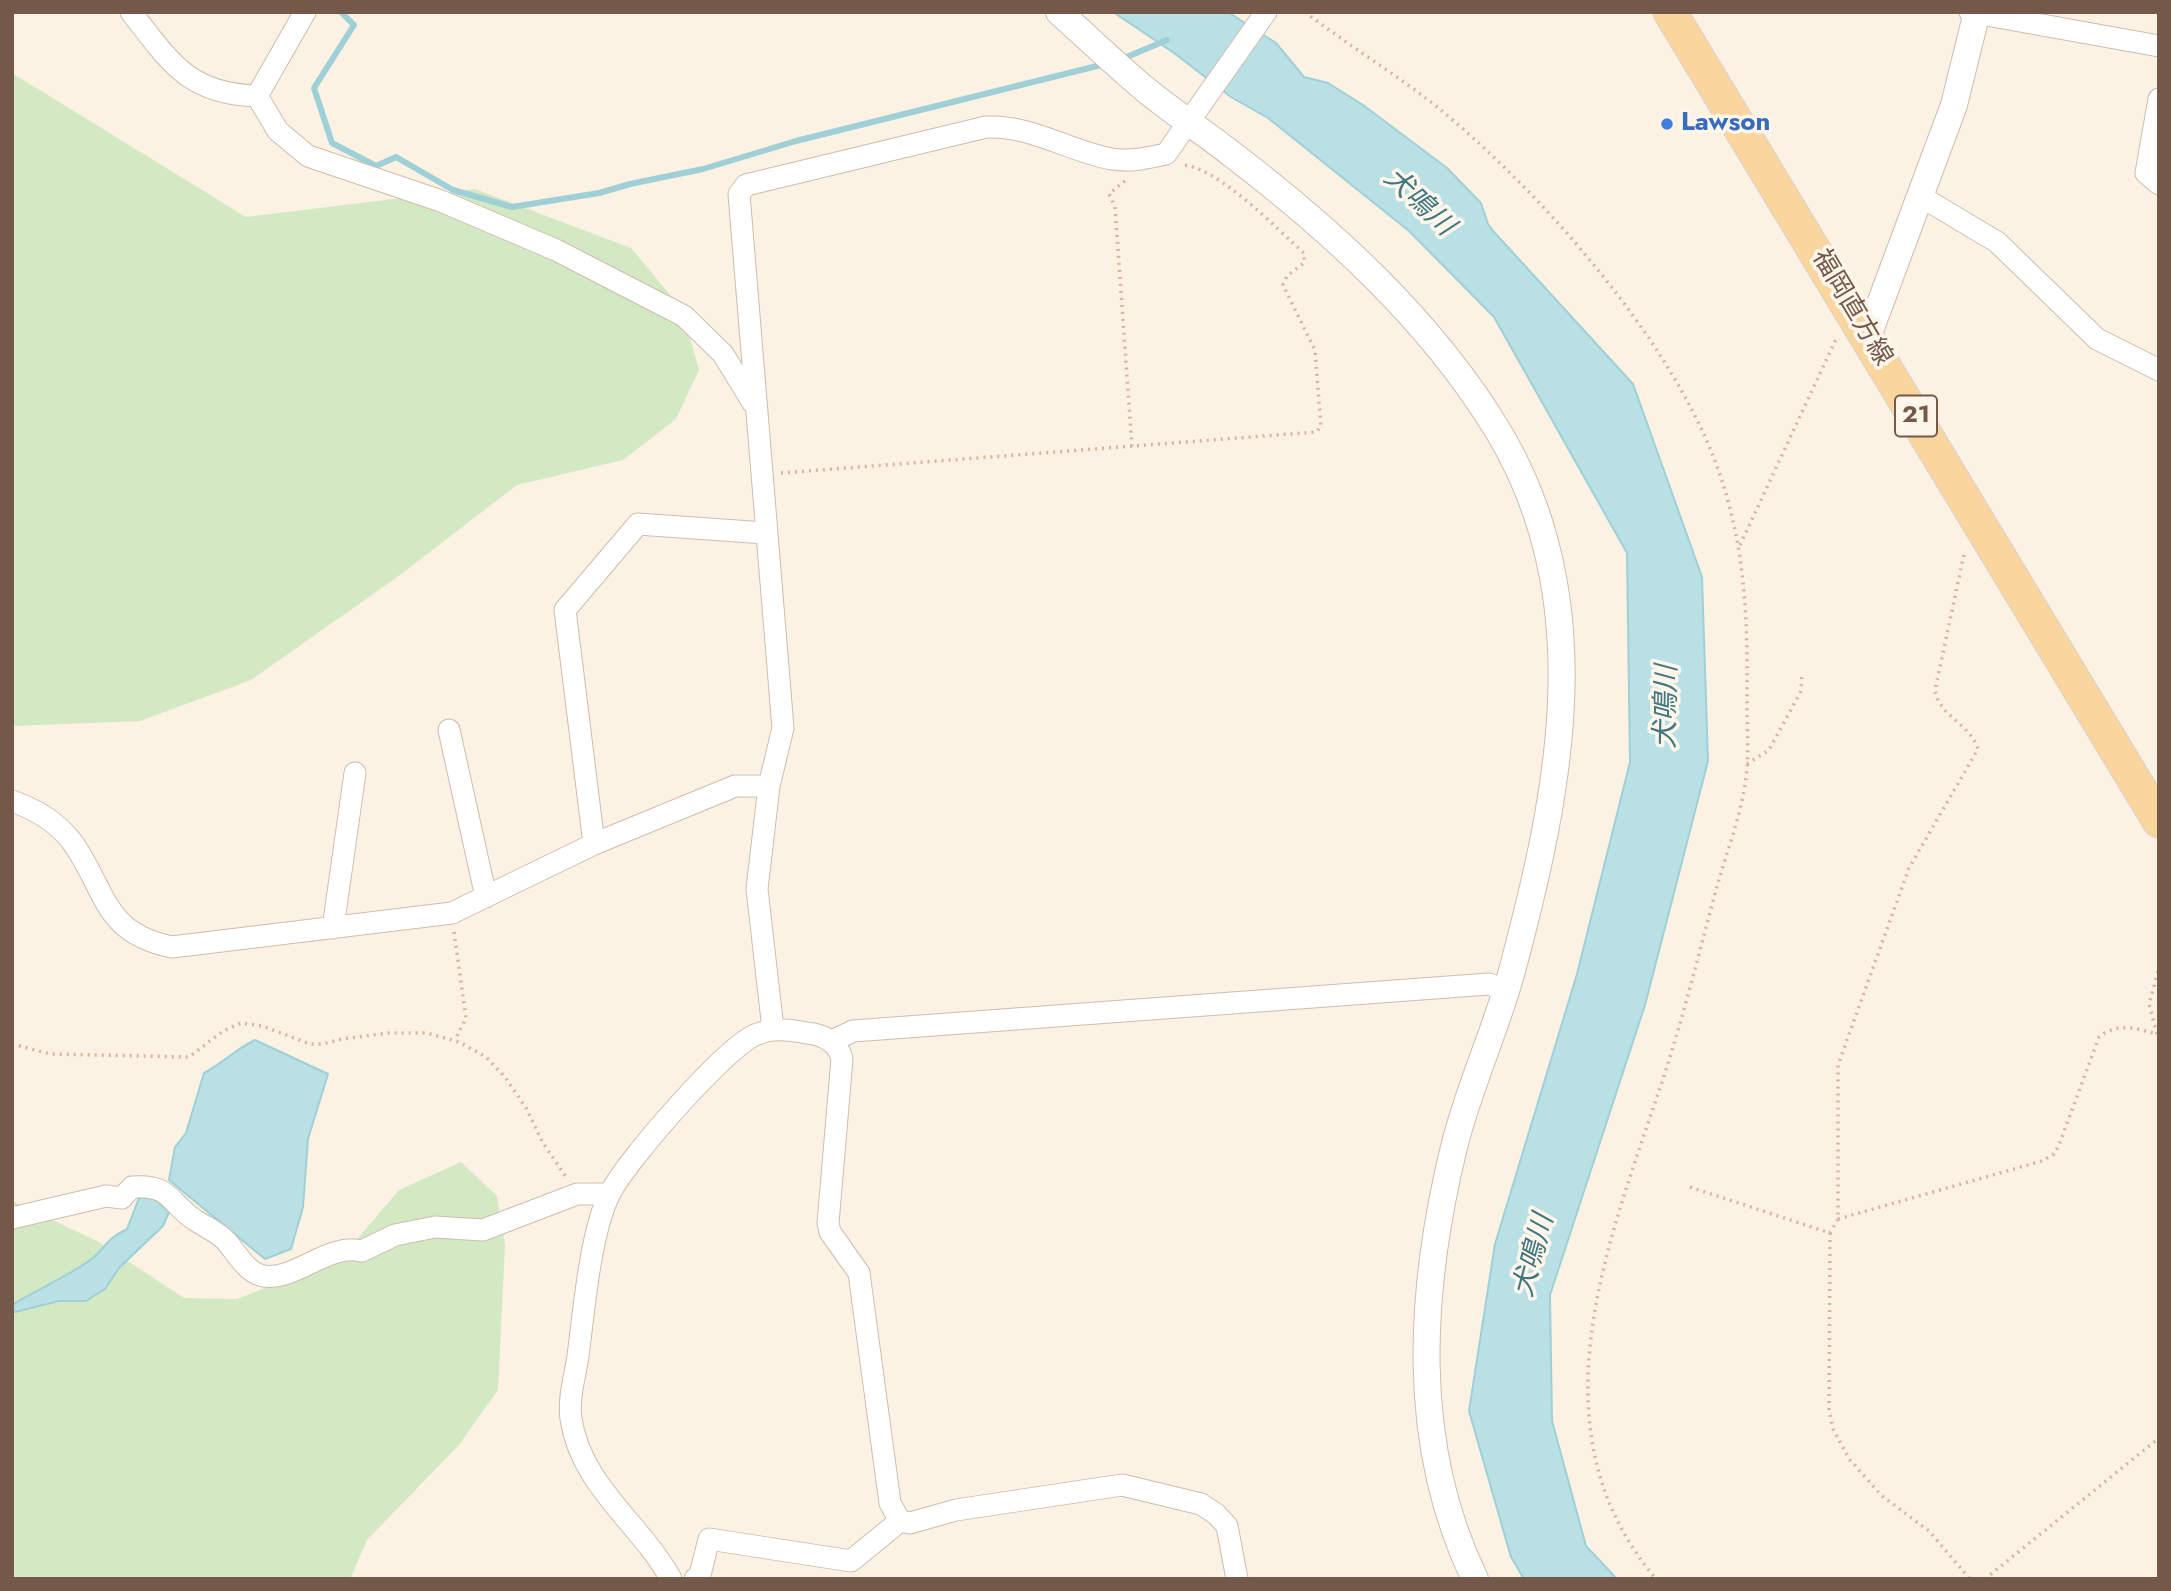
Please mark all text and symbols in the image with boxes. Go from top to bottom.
place label: Lawson [1681,108,1771,140]
marker: Lawson [1659,116,1675,132]
water label: 犬鳴川 [1376,162,1460,244]
street label: 福岡直方線 [1804,244,1898,372]
road number: 21 [1895,396,1937,436]
water label: 犬鳴川 [1650,665,1686,749]
water label: 犬鳴川 [1508,1211,1562,1301]

